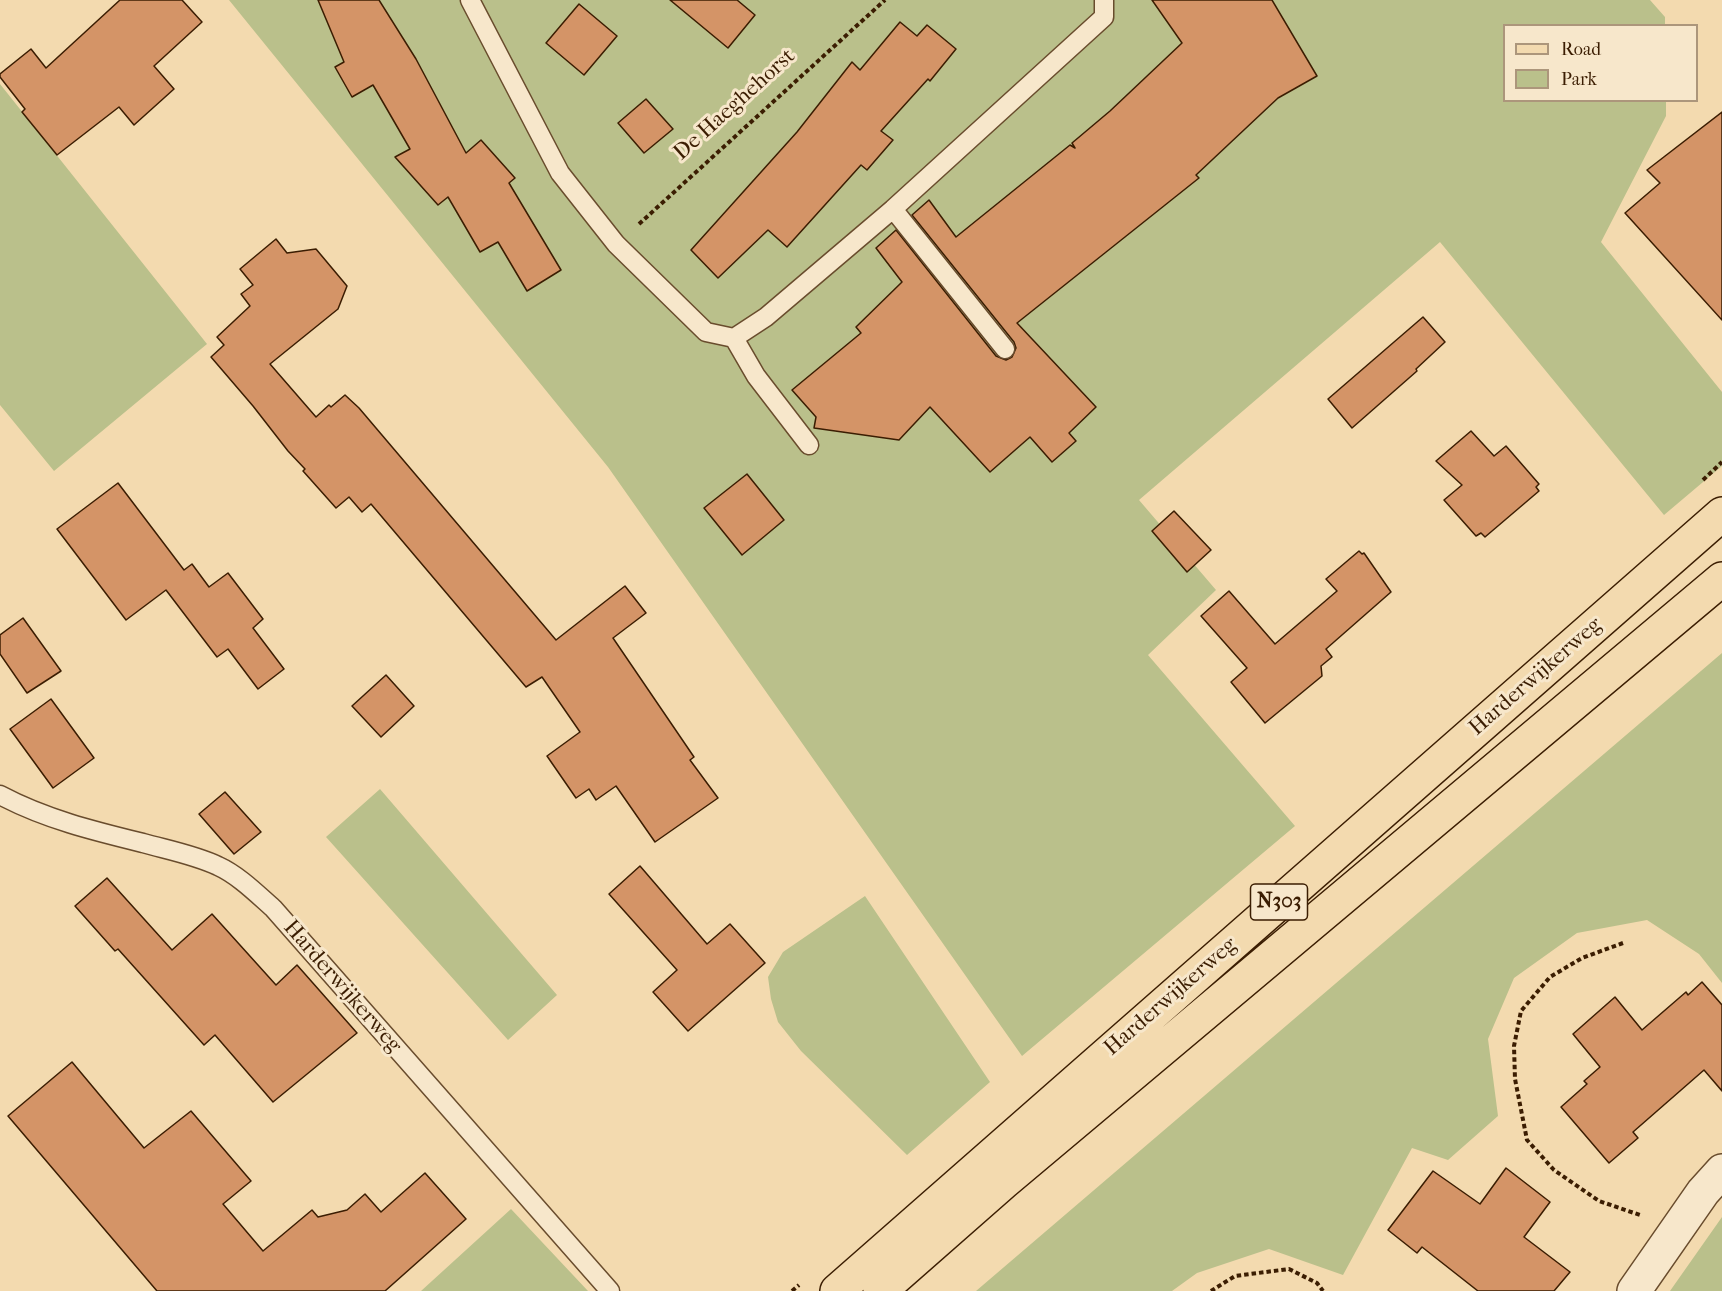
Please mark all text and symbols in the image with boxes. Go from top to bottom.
legend [1503,24,1698,102]
text: Road [1561,39,1601,60]
street label: De Haeghehorst [669,44,801,166]
text: Park [1561,69,1597,90]
street label: Harderwijkerweg [1464,612,1608,742]
road number: N303 [1250,884,1308,920]
street label: Harderwijkerweg [277,915,407,1059]
street label: Harderwijkerweg [1099,932,1243,1062]

